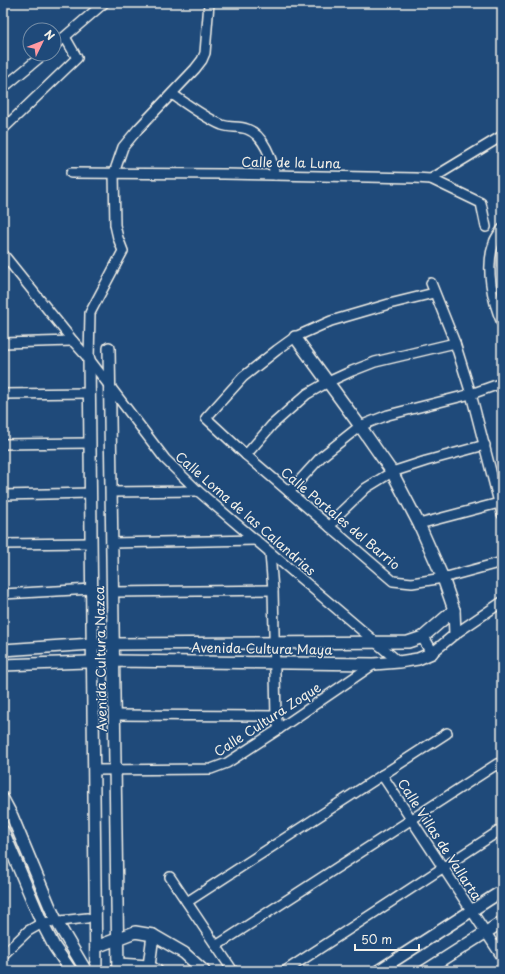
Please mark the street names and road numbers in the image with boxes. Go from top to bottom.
street label: Calle de la Luna [241,152,342,172]
street label: Calle Loma de las Calandrias [172,447,320,579]
street label: Calle Portales del Barrio [277,462,405,574]
street label: Avenida Cultura Nazca [89,585,111,732]
street label: Avenida Cultura Maya [191,637,334,659]
street label: Calle Cultura Zoque [210,677,324,761]
street label: Calle Villas de Vallarta [394,775,487,904]

